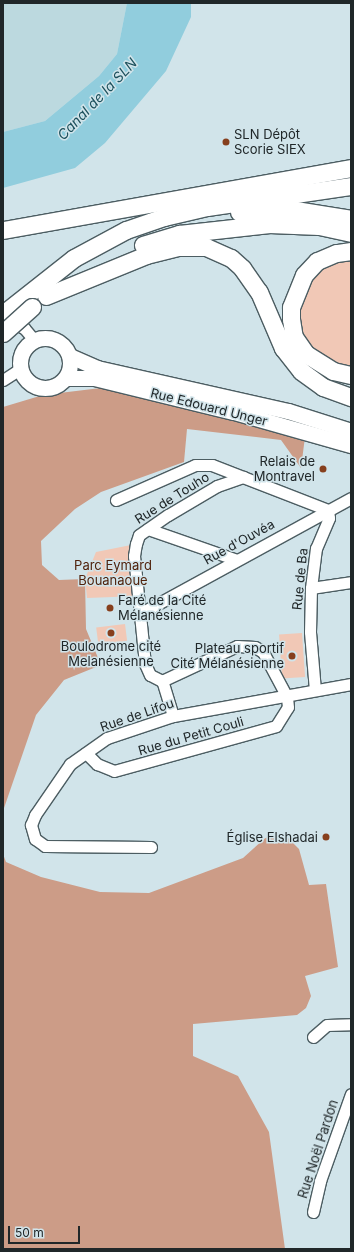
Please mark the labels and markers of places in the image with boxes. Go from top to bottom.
place label: SLN Dépôt Scorie SIEX [234,127,306,158]
marker: SLN Dépôt Scorie SIEX [221,137,231,147]
place label: Relais de Montravel [254,454,315,485]
marker: Relais de Montravel [318,464,328,474]
place label: Faré de la Cité Mélanésienne [118,593,206,624]
marker: Faré de la Cité Mélanésienne [105,603,115,613]
marker: Boulodrome cité Melanésienne [106,628,116,638]
place label: Boulodrome cité Melanésienne [61,639,161,670]
place label: Plateau sportif Cité Mélanésienne [170,641,284,672]
marker: Plateau sportif Cité Mélanésienne [287,651,297,661]
place label: Église Elshadai [227,829,318,845]
marker: Église Elshadai [321,832,331,842]

